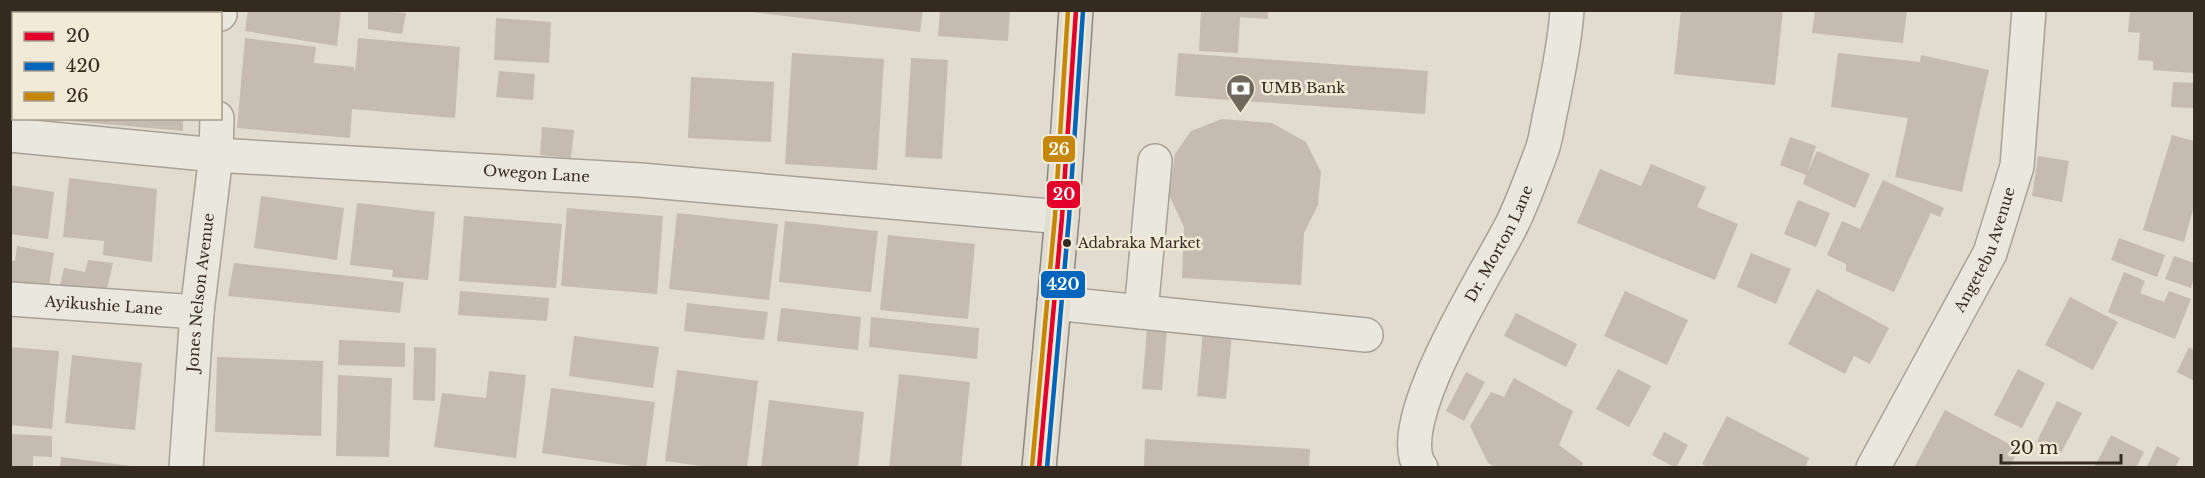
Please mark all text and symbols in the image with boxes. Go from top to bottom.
legend [12,12,222,120]
text: 20 [66,25,90,47]
text: 420 [66,55,100,77]
bank icon: UMB Bank [1224,72,1256,114]
place label: UMB Bank [1261,78,1346,97]
text: 26 [66,85,89,107]
line badge: 26 [1042,135,1076,163]
text: 26 [1048,139,1070,159]
street label: Owegon Lane [483,161,590,186]
line badge: 20 [1046,180,1081,209]
street label: Dr. Morton Lane [1461,183,1537,305]
text: 20 [1053,184,1075,204]
street label: Angetebu Avenue [1949,185,2019,316]
street label: Jones Nelson Avenue [183,212,218,375]
place label: Adabraka Market [1077,234,1201,252]
marker: Adabraka Market [1061,237,1073,249]
line badge: 420 [1040,270,1086,299]
text: 420 [1046,274,1080,294]
street label: Ayikushie Lane [43,291,163,319]
scale bar [2001,427,2121,465]
text: 20 m [2010,437,2058,459]

